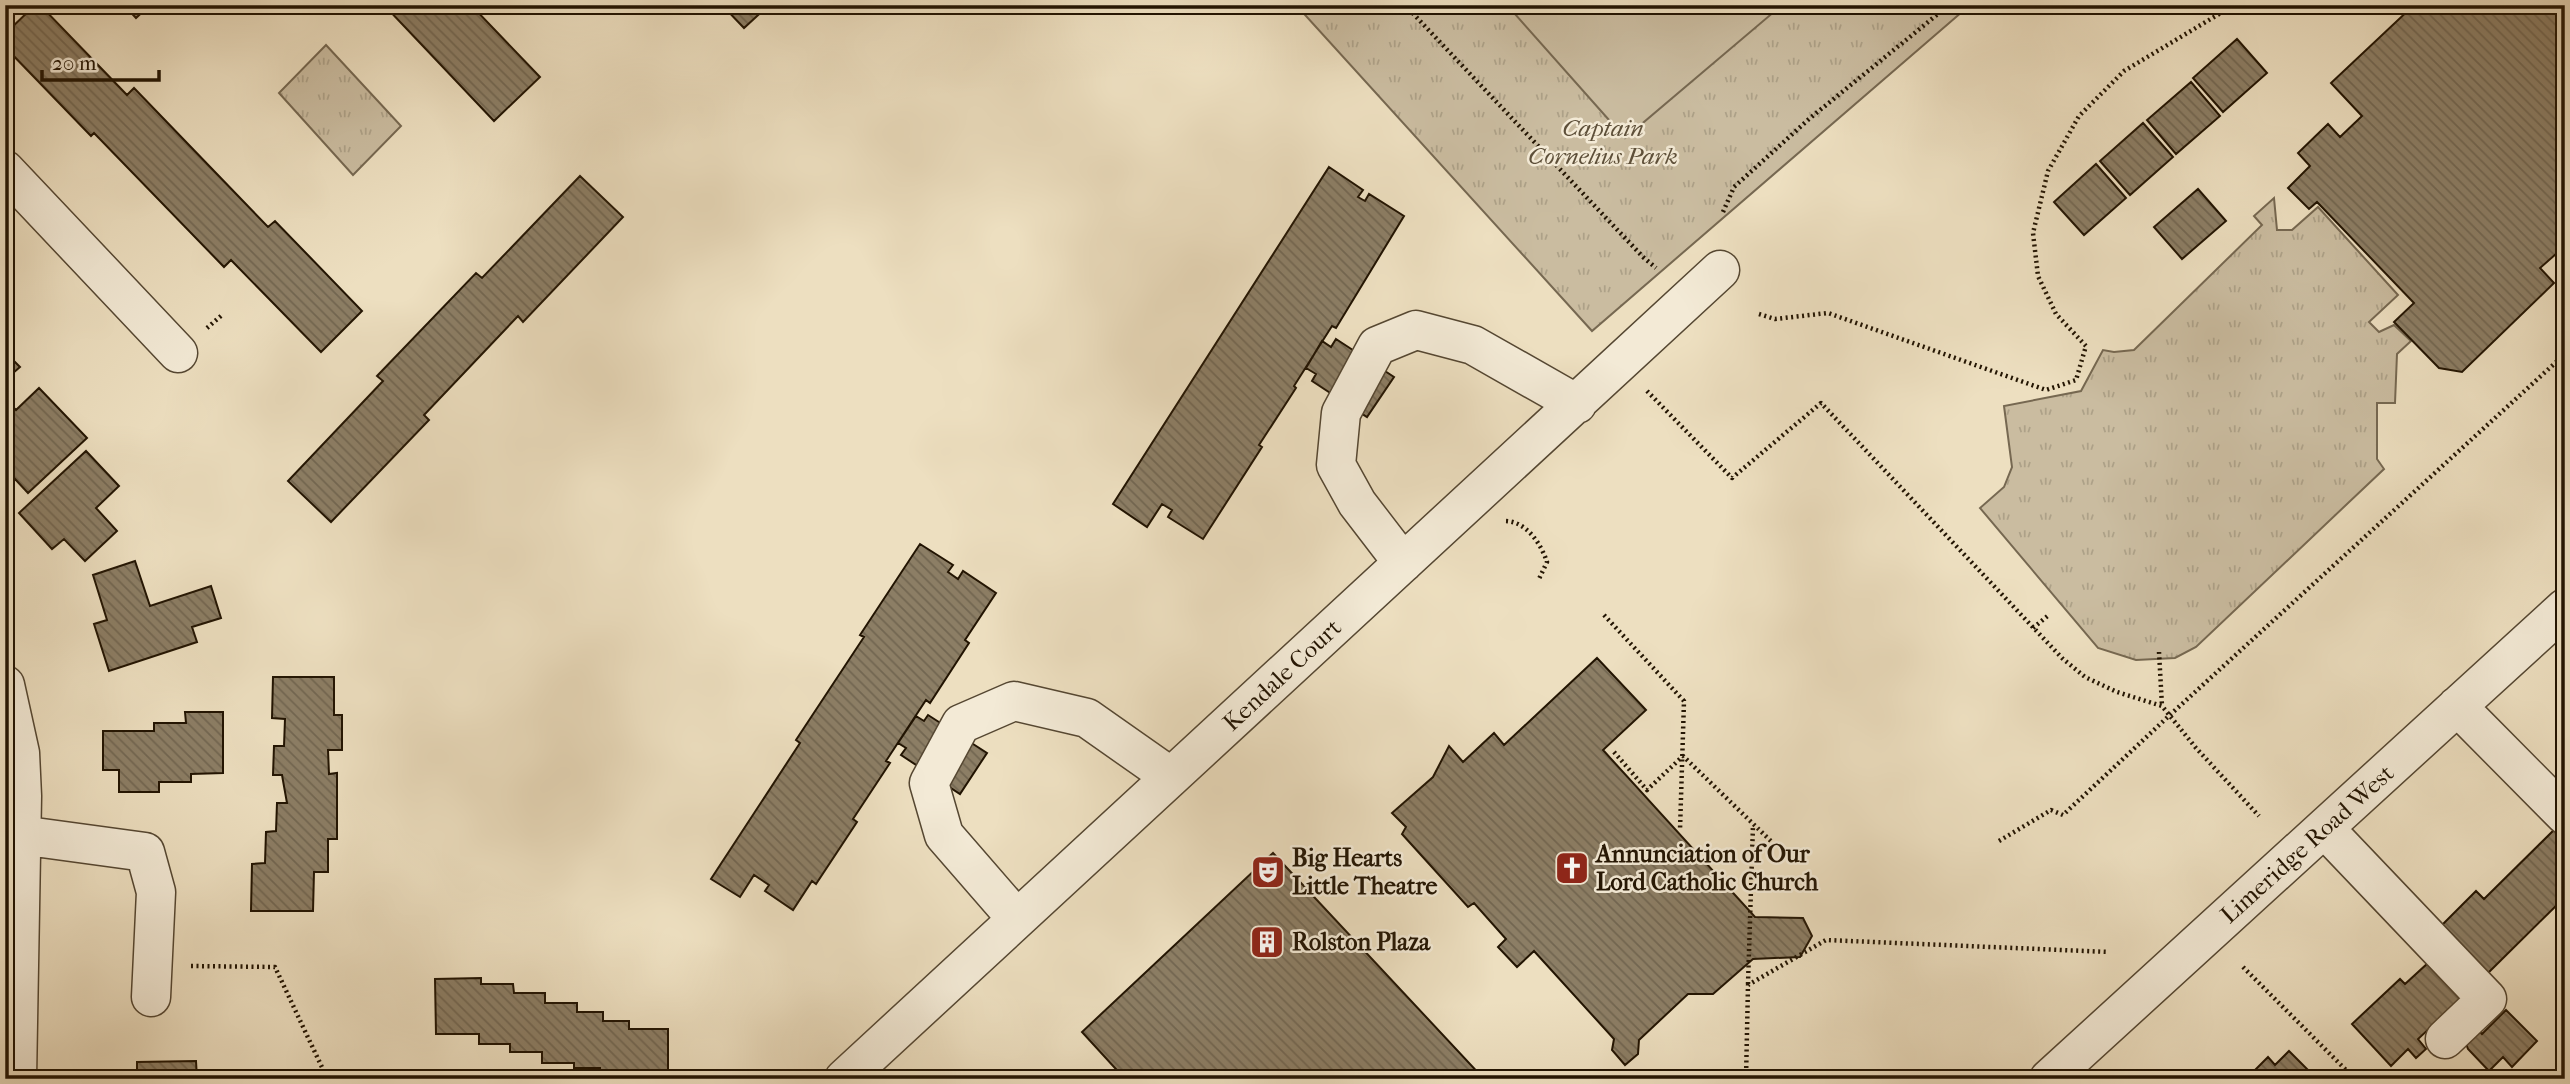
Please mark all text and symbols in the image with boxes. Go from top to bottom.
scale bar [42,38,159,82]
text: 20 m [52,51,97,75]
park label: Captain Cornelius Park [1528,114,1678,170]
street label: Kendale Court [1217,613,1347,737]
street label: Limeridge Road West [2215,759,2400,929]
place label: Annunciation of Our Lord Catholic Church [1594,840,1819,896]
place label: Big Hearts Little Theatre [1292,844,1438,900]
church icon: Annunciation of Our Lord Catholic Church [1553,849,1591,887]
theatre icon: Big Hearts Little Theatre [1249,853,1287,891]
building icon: Rolston Plaza [1248,923,1286,961]
place label: Rolston Plaza [1292,928,1431,956]

